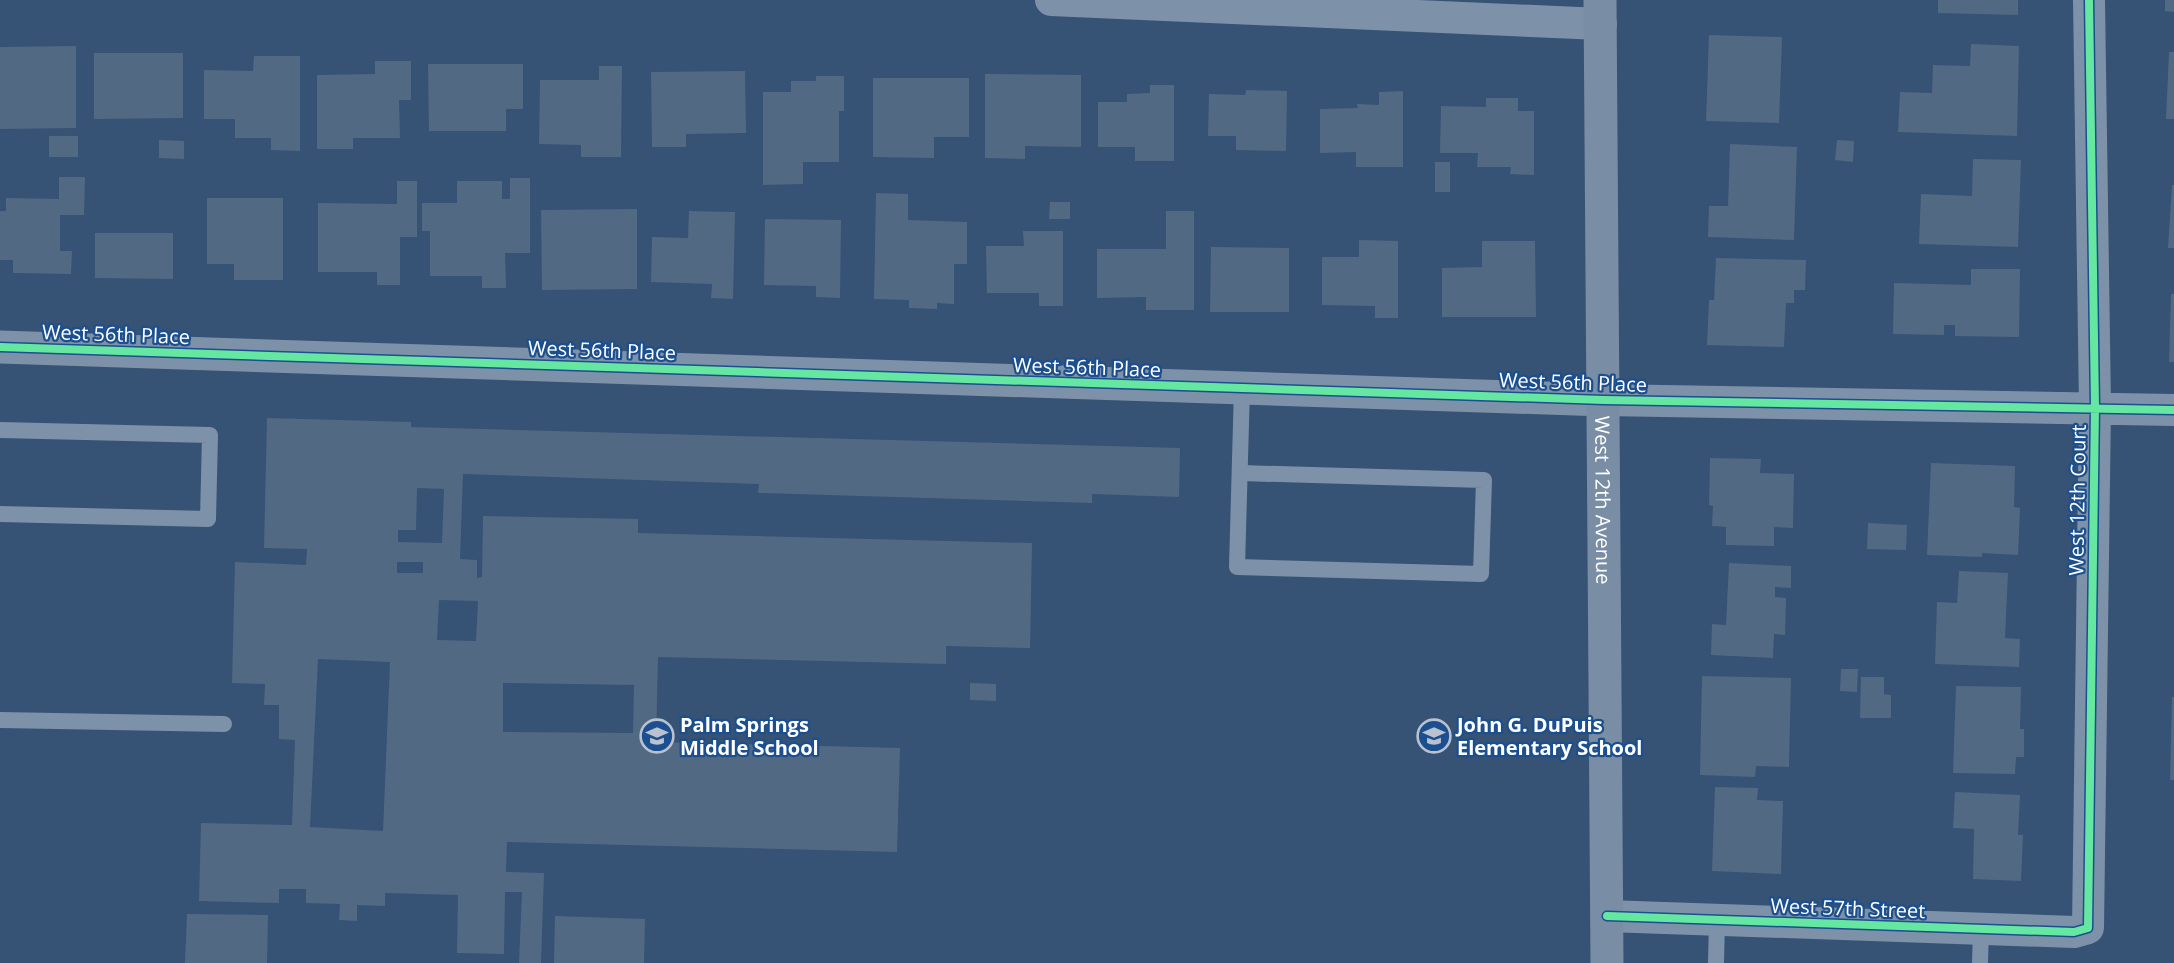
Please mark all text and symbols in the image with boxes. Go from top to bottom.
street label: West 56th Place [42,318,190,350]
street label: West 56th Place [528,334,676,366]
street label: West 56th Place [1013,351,1161,383]
street label: West 56th Place [1499,366,1647,398]
street label: West 12th Avenue [1590,416,1618,584]
street label: West 12th Court [2062,424,2092,576]
place label: Palm Springs Middle School [680,711,819,761]
place label: John G. DuPuis Elementary School [1455,711,1642,761]
school or university icon: Palm Springs Middle School [639,718,675,754]
school or university icon: John G. DuPuis Elementary School [1416,718,1452,754]
street label: West 57th Street [1770,892,1926,924]

